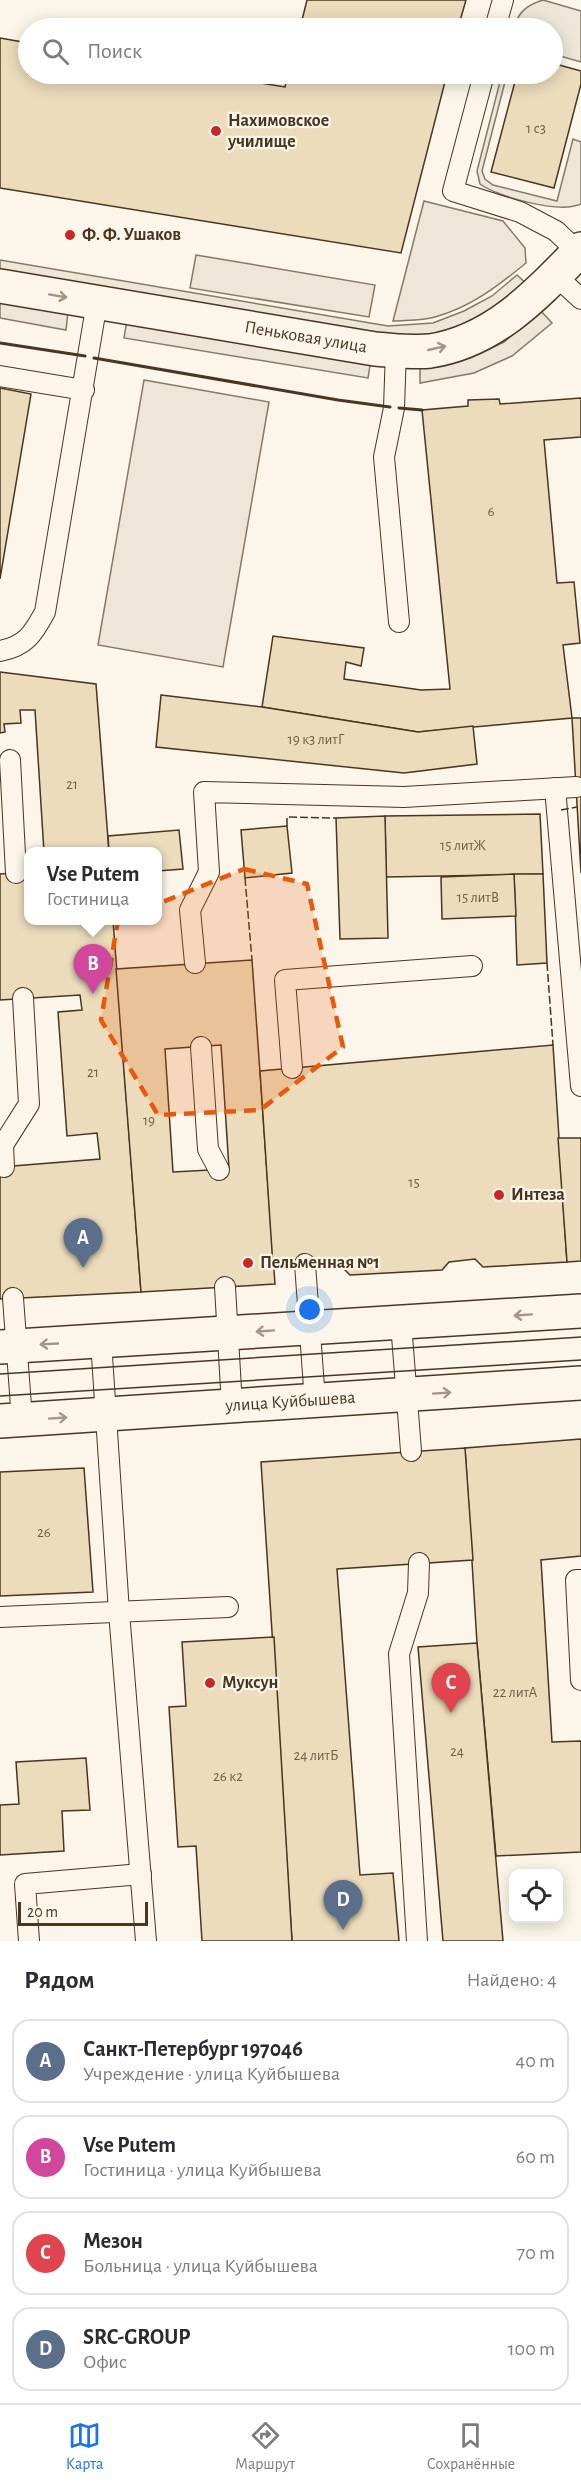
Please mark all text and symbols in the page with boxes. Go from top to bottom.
search box [18,18,563,84]
icon: search [39,35,72,68]
text: Поиск [87,40,142,62]
place label: Нахимовское училище [227,112,329,151]
house number: 1 с3 [526,121,546,136]
marker: Нахимовское училище [209,124,223,138]
place label: Ф. Ф. Ушаков [82,226,181,244]
marker: Ф. Ф. Ушаков [63,228,77,242]
one-way arrow [47,290,67,301]
street label: Пеньковая улица [243,318,368,357]
one-way arrow [427,342,446,354]
house number: 6 [487,504,495,519]
house number: 19 к3 литГ [288,732,345,747]
house number: 21 [66,777,78,792]
house number: 15 литЖ [440,838,487,853]
popup [24,847,162,925]
text: Vse Putem [46,863,140,885]
text: Гостиница [46,889,129,909]
house number: 15 литВ [457,890,499,905]
pin: B [74,944,112,994]
house number: 21 [87,1065,99,1080]
house number: 19 [143,1113,155,1128]
house number: 15 [408,1175,420,1190]
place label: Интеза [511,1186,565,1204]
marker: Интеза [492,1188,506,1202]
pin: A [64,1218,103,1268]
place label: Пельменная №1 [260,1254,380,1272]
marker: Пельменная №1 [241,1256,255,1270]
your location [295,1295,324,1324]
one-way arrow [513,1310,533,1321]
one-way arrow [256,1325,276,1336]
one-way arrow [40,1338,60,1349]
one-way arrow [431,1387,451,1398]
street label: улица Куйбышева [224,1389,356,1415]
one-way arrow [48,1412,68,1423]
house number: 26 [37,1525,51,1540]
pin: C [432,1664,470,1713]
place label: Муксун [222,1674,279,1692]
marker: Муксун [203,1676,217,1690]
house number: 22 литА [493,1685,537,1700]
house number: 24 [450,1744,464,1759]
house number: 24 литБ [293,1748,339,1763]
house number: 26 к2 [213,1769,243,1784]
map controls [509,1869,563,1923]
button: locate [509,1869,563,1923]
pin: D [324,1880,362,1930]
scale bar [18,1899,148,1926]
text: 20 m [27,1904,58,1920]
text: Рядом [24,1967,95,1993]
text: Найдено: 4 [467,1970,557,1990]
text: Санкт-Петербург 197046 [83,2038,303,2060]
text: A [40,2051,52,2071]
text: 40 m [516,2051,555,2071]
text: Учреждение · улица Куйбышева [83,2064,340,2084]
text: Vse Putem [83,2134,176,2156]
text: B [40,2147,51,2167]
text: 60 m [516,2147,555,2167]
text: Гостиница · улица Куйбышева [83,2160,322,2180]
text: Мезон [83,2230,143,2252]
text: C [40,2243,51,2263]
text: 70 m [517,2243,555,2263]
text: Больница · улица Куйбышева [83,2256,318,2276]
text: SRC-GROUP [83,2326,190,2348]
text: D [39,2339,52,2359]
text: 100 m [508,2339,555,2359]
text: Офис [83,2352,127,2372]
tab: Карта [66,2419,103,2474]
tab: Маршрут [235,2419,295,2474]
tab: Сохранённые [427,2419,515,2474]

